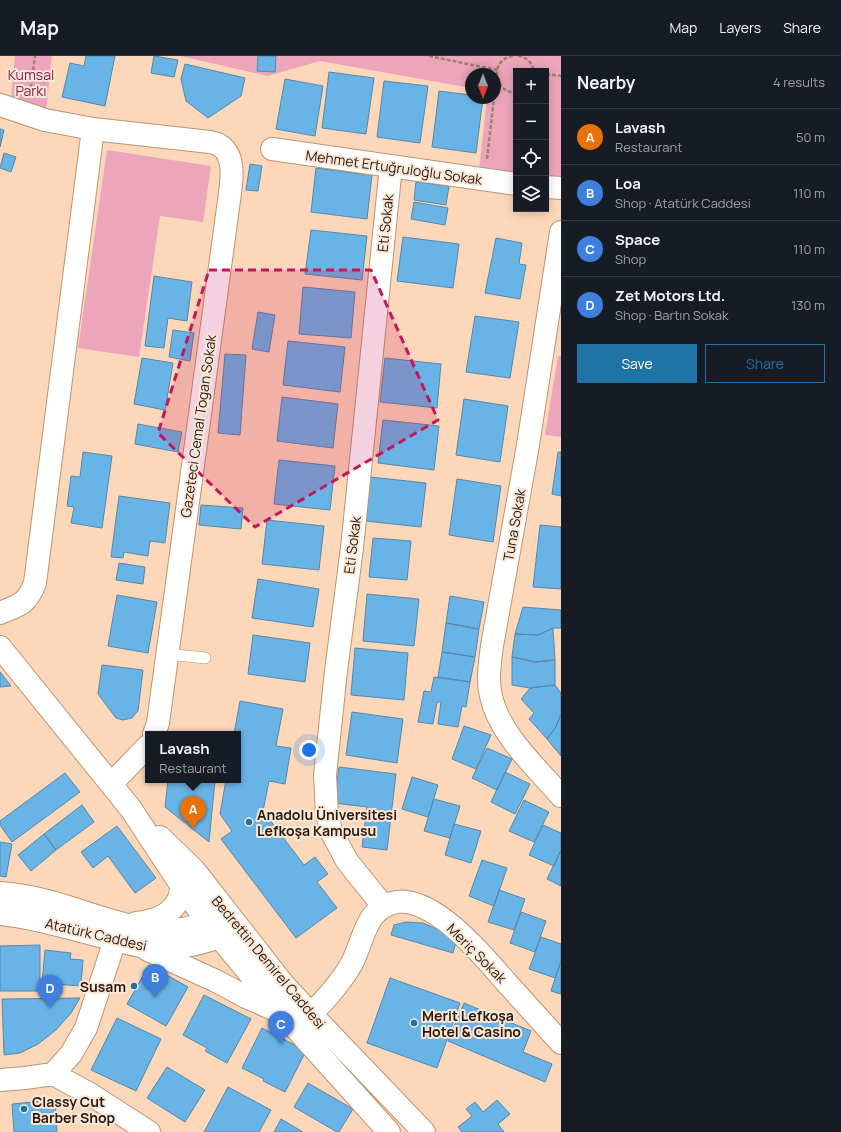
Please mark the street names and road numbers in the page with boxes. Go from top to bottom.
street label: Mehmet Ertuğruloğlu Sokak [304,145,485,189]
street label: Eti Sokak [373,192,398,253]
street label: Gazeteci Cemal Togan Sokak [176,332,220,519]
street label: Tuna Sokak [498,486,530,563]
street label: Eti Sokak [339,514,365,575]
street label: Bedrettin Demirel Caddesi [209,892,329,1032]
street label: Atatürk Caddesi [43,913,149,955]
street label: Meriç Sokak [443,919,512,988]

